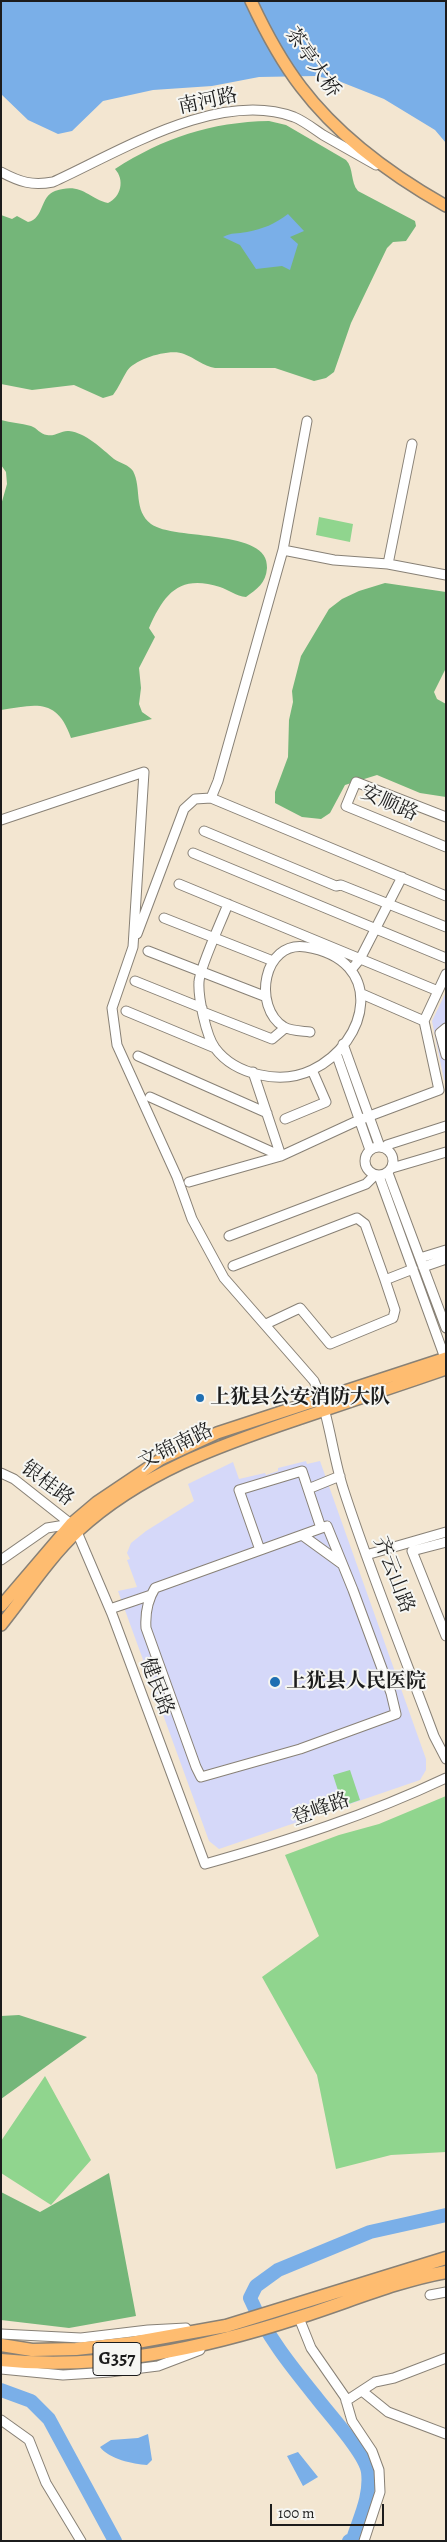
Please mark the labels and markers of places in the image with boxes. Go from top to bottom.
place label: 上犹县公安消防大队 [210,1386,390,1410]
marker: 上犹县公安消防大队 [194,1392,206,1404]
place label: 上犹县人民医院 [286,1670,426,1694]
marker: 上犹县人民医院 [268,1675,282,1689]

